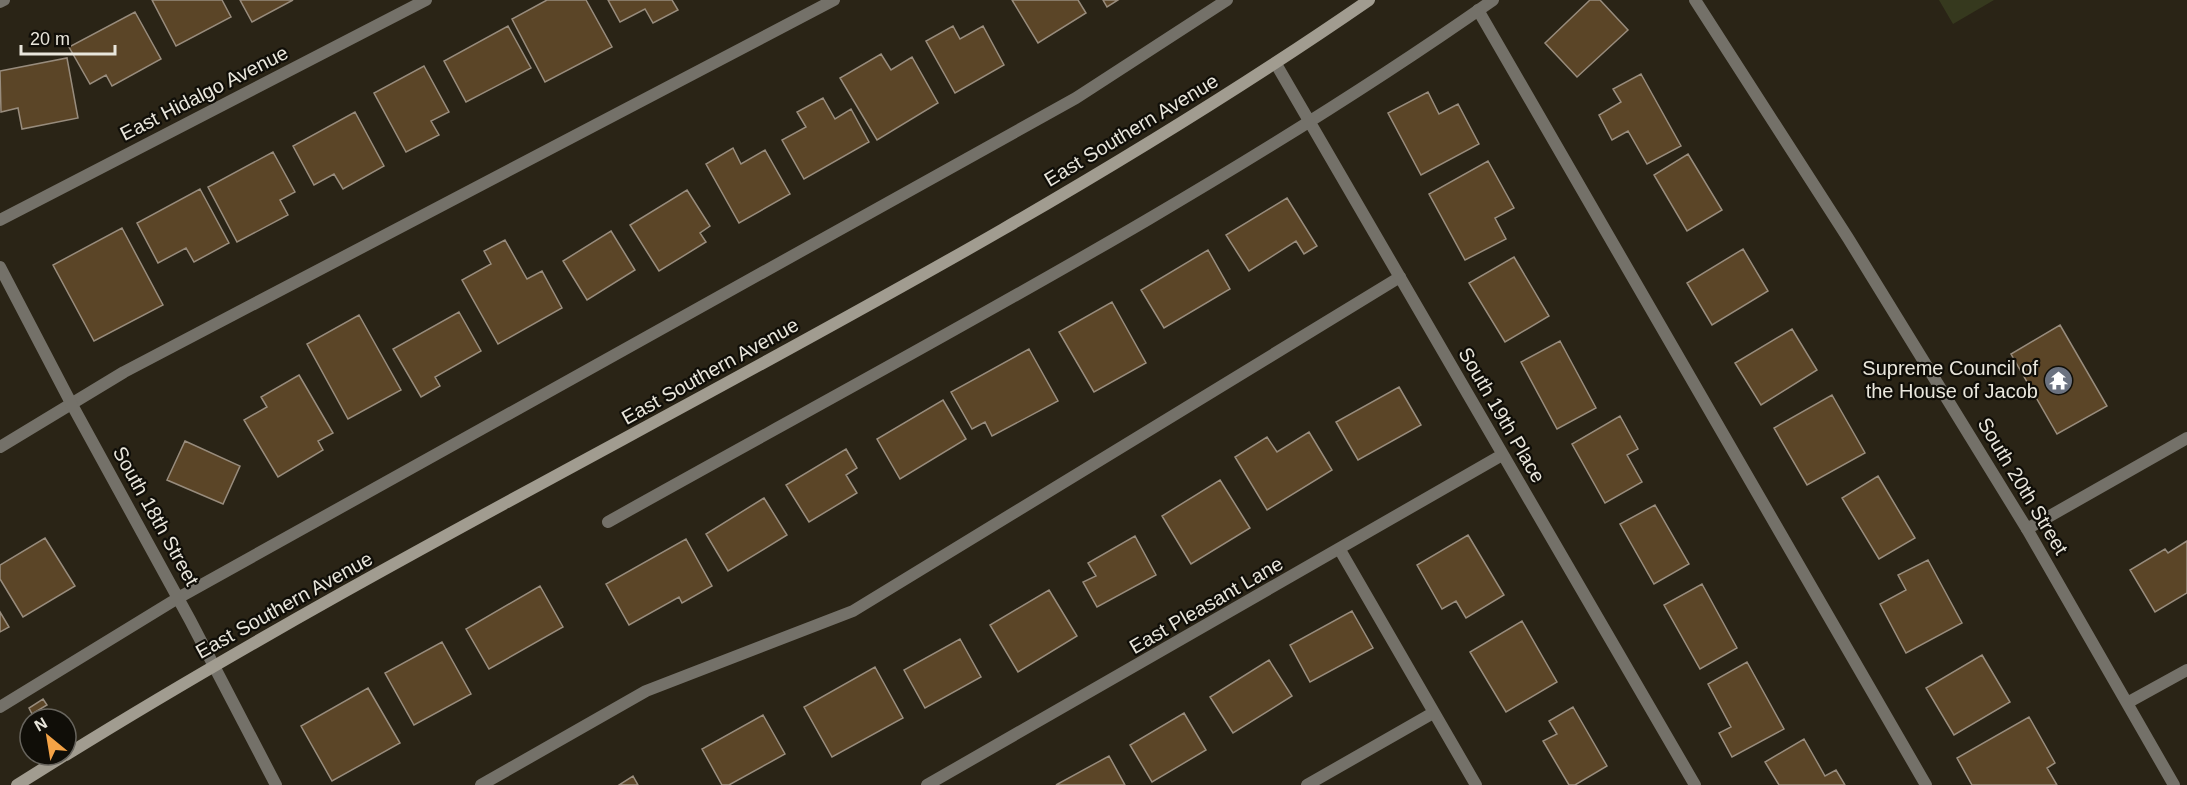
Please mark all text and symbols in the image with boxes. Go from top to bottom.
scale bar [21,18,116,56]
text: 20 m [30,29,70,49]
street label: East Hidalgo Avenue [116,41,292,145]
street label: East Southern Avenue [1040,69,1222,191]
street label: East Southern Avenue [618,313,802,429]
street label: South 19th Place [1454,344,1550,486]
place label: Supreme Council of the House of Jacob [1862,357,2038,402]
temple icon: Supreme Council of the House of Jacob [2043,364,2075,396]
street label: South 20th Street [1973,414,2073,559]
street label: South 18th Street [109,443,204,590]
street label: East Southern Avenue [192,547,376,663]
street label: East Pleasant Lane [1125,552,1287,658]
north arrow [18,707,78,767]
text: N [31,714,50,735]

